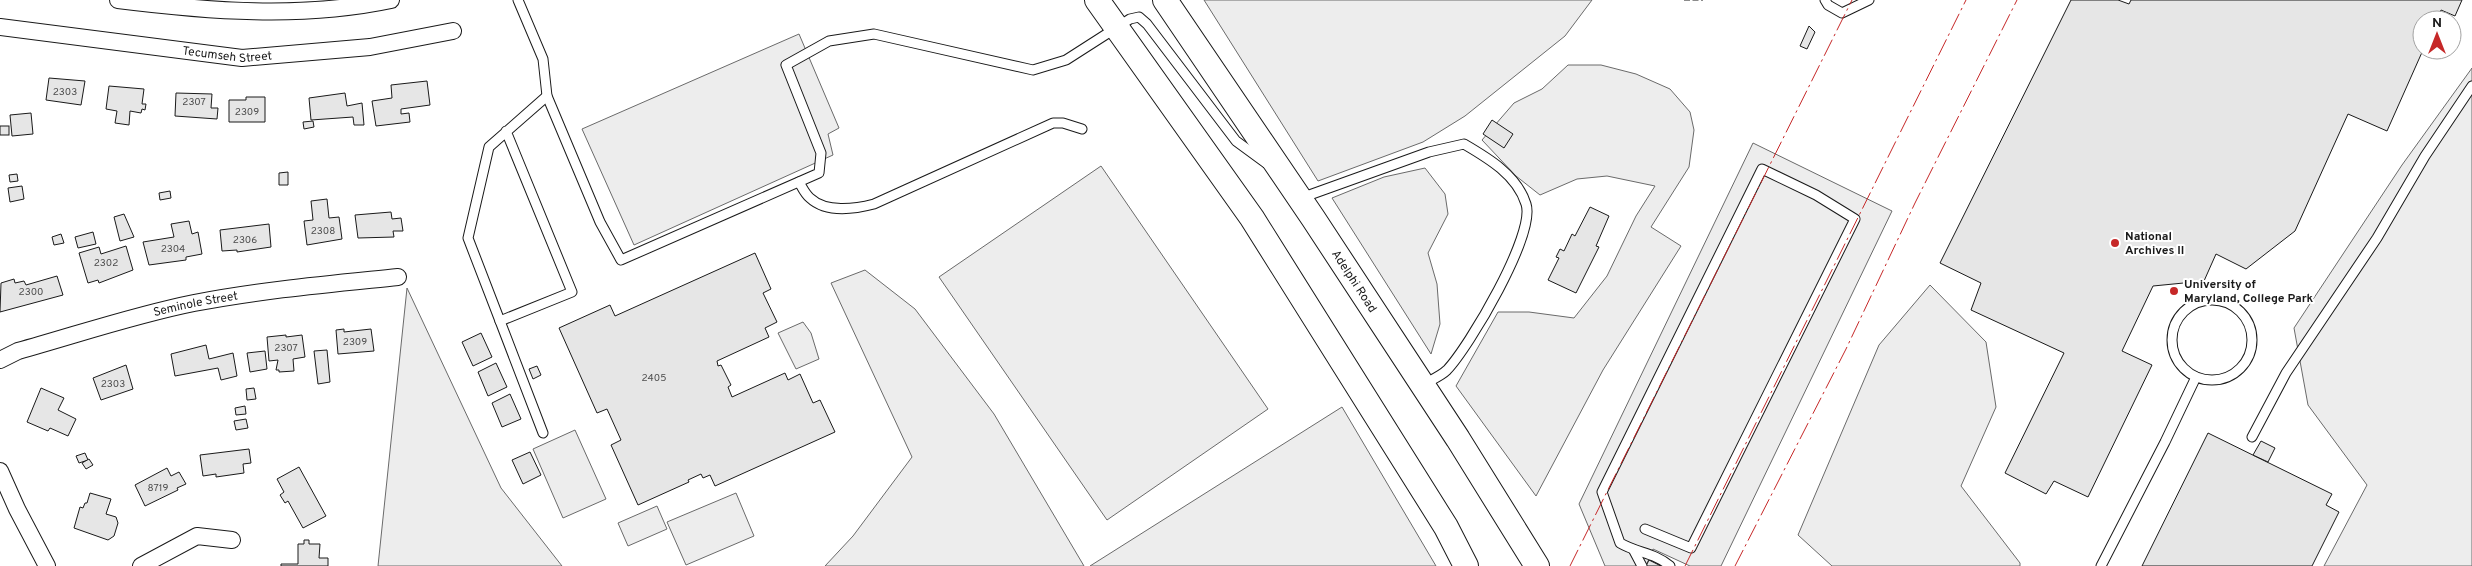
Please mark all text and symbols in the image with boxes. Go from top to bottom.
north arrow [2412,10,2462,60]
text: N [2432,15,2442,32]
street label: Tecumseh Street [181,43,273,67]
house number: 2303 [53,86,77,99]
house number: 2307 [182,96,206,109]
house number: 2309 [235,106,259,119]
house number: 2308 [311,225,335,238]
place label: National Archives II [2125,229,2184,259]
house number: 2306 [233,234,257,247]
marker: National Archives II [2109,237,2121,249]
house number: 2304 [161,243,185,256]
street label: Adelphi Road [1327,247,1380,316]
house number: 2302 [94,257,118,270]
place label: University of Maryland, College Park [2184,277,2314,307]
marker: University of Maryland, College Park [2168,285,2180,297]
house number: 2300 [19,286,43,299]
street label: Seminole Street [152,289,239,321]
house number: 2309 [343,336,367,349]
house number: 2307 [274,342,298,355]
house number: 2405 [642,372,666,385]
house number: 2303 [101,378,125,391]
house number: 8719 [147,482,169,495]

